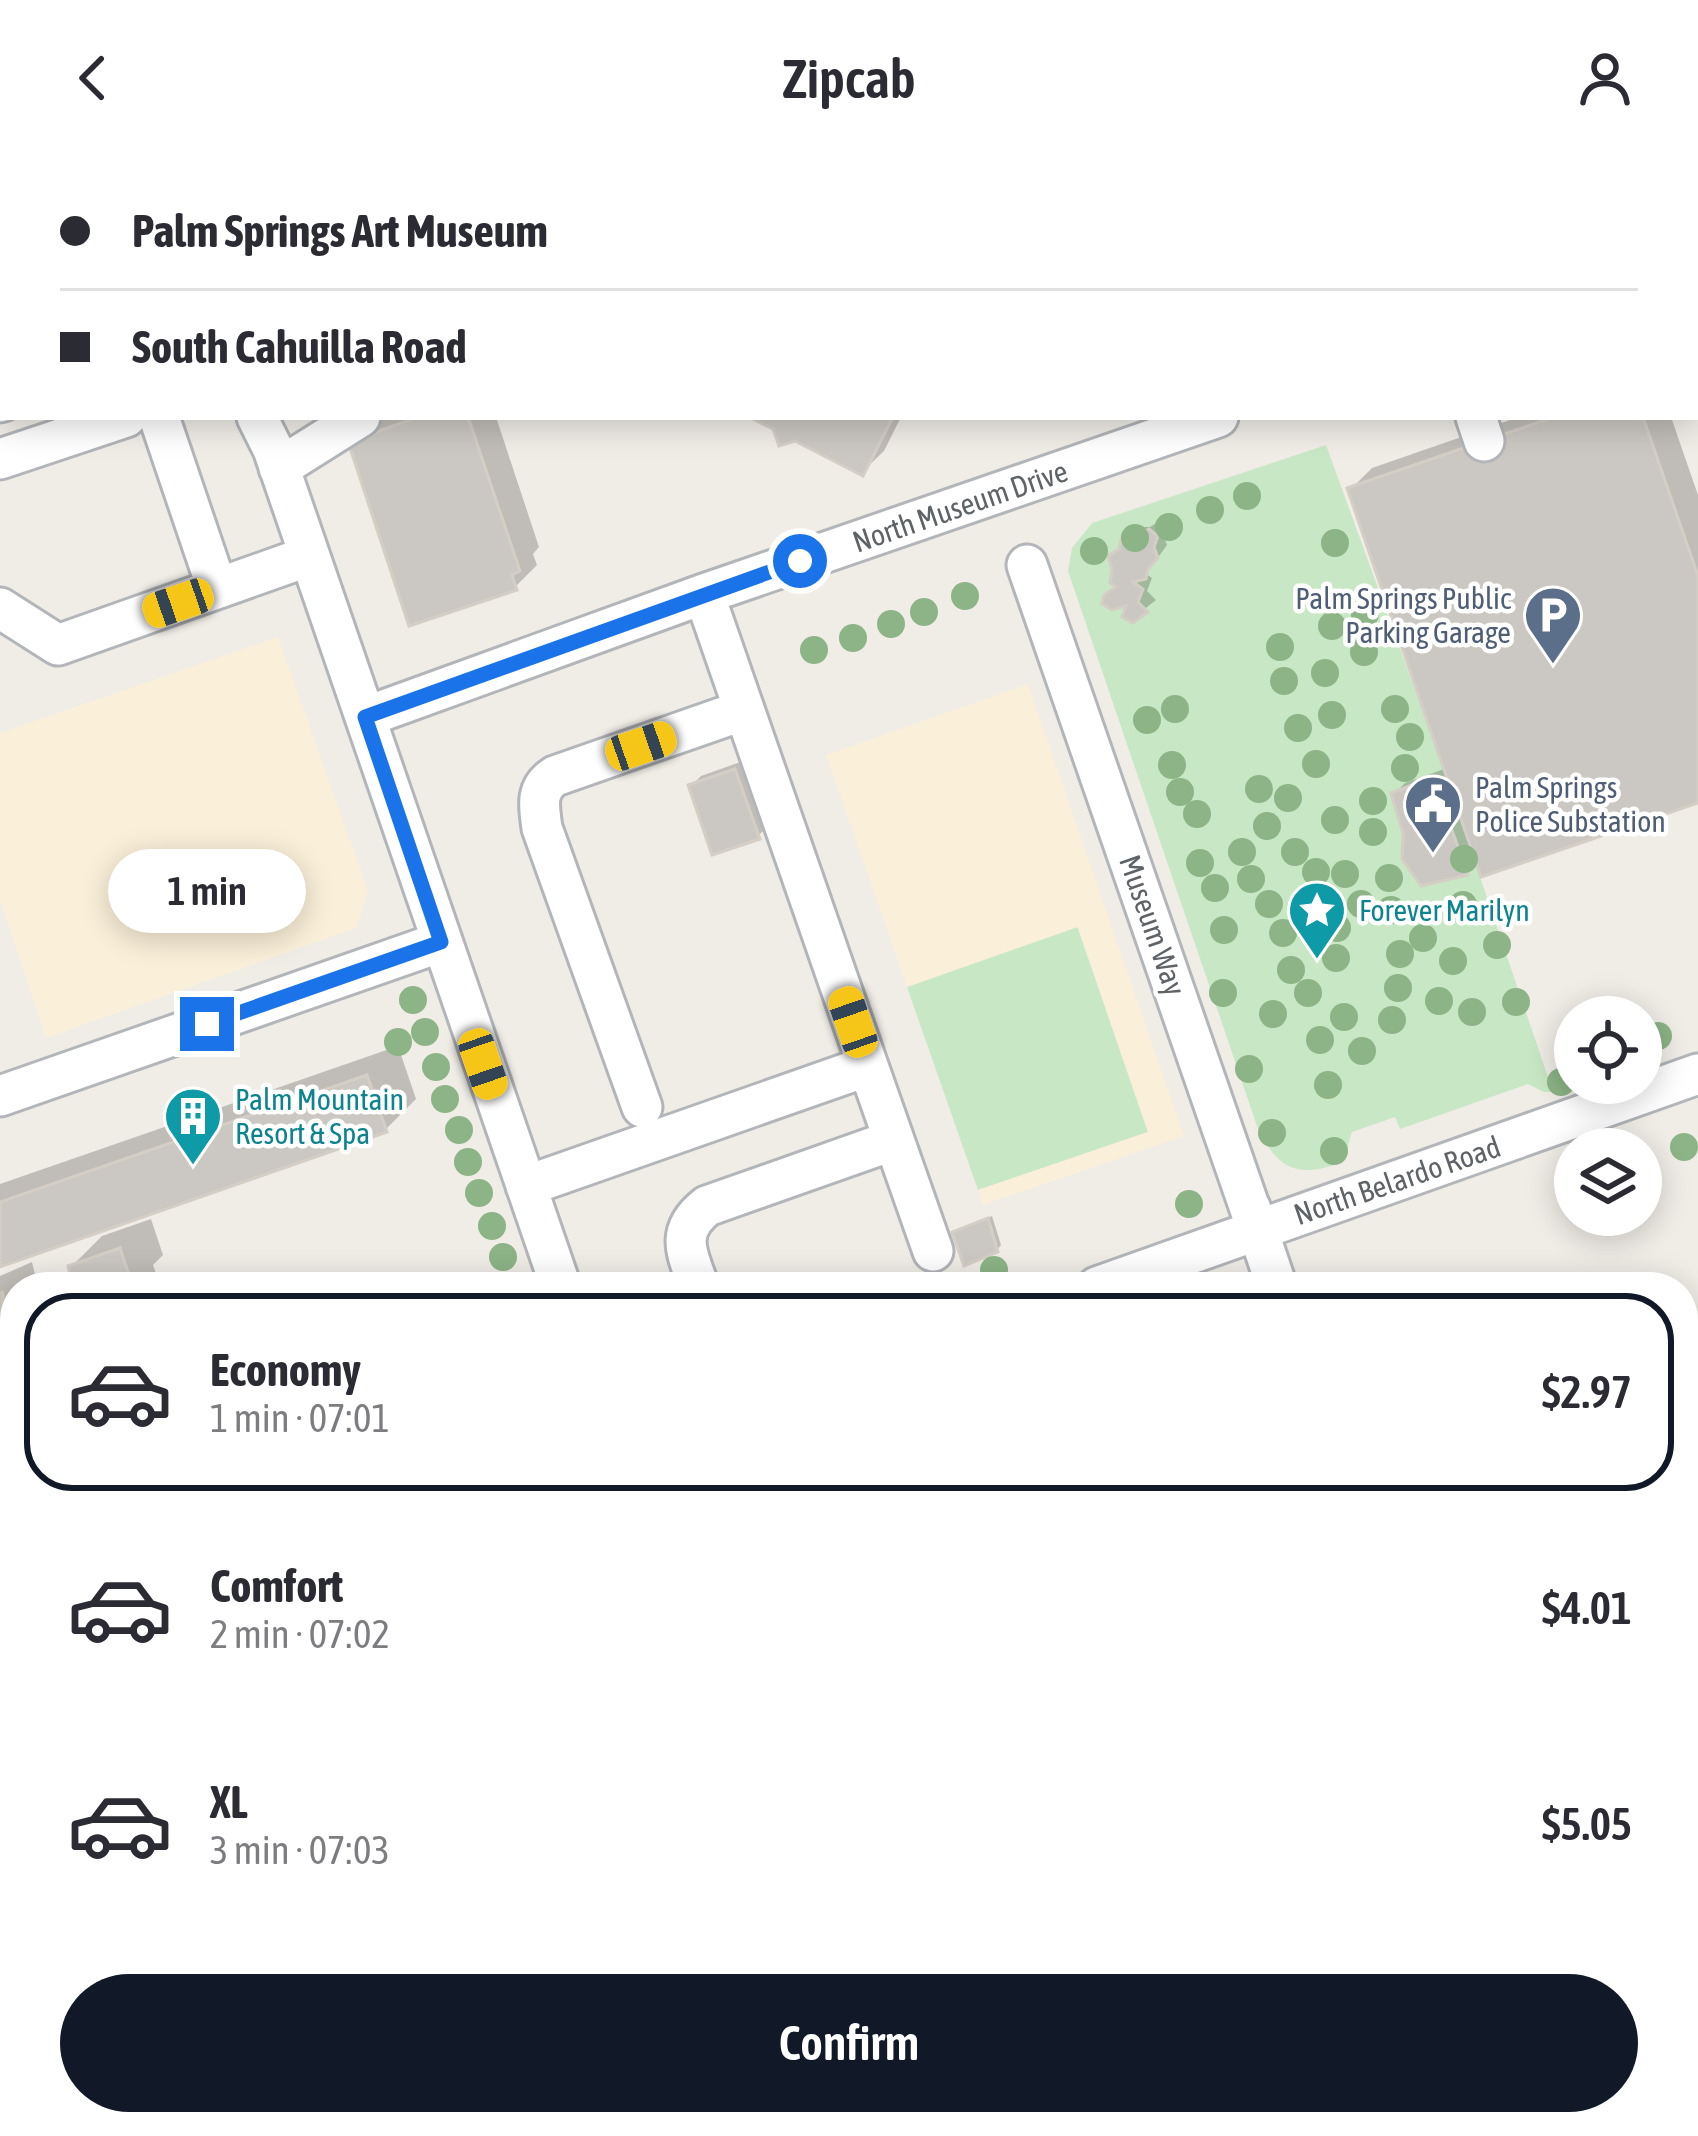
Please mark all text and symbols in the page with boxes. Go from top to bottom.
icon: back [60,45,126,111]
icon: person [1572,45,1638,111]
text: Zipcab [782,48,916,109]
text: Palm Springs Art Museum [132,205,548,257]
text: South Cahuilla Road [132,321,467,373]
street label: North Museum Drive [848,453,1072,559]
route start [773,534,827,588]
car [138,574,218,632]
place label: Palm Springs Public Parking Garage [1295,581,1512,649]
parking icon: Palm Springs Public Parking Garage [1522,584,1584,666]
car [601,717,681,775]
place label: Palm Springs Police Substation [1475,770,1666,838]
public building icon: Palm Springs Police Substation [1402,773,1464,855]
callout: 1 min [108,850,306,934]
street label: Museum Way [1113,850,1193,1000]
text: 1 min [167,869,247,913]
place icon: Forever Marilyn [1286,879,1348,961]
place label: Forever Marilyn [1359,893,1530,927]
car [824,982,882,1062]
map controls [1554,996,1662,1236]
button: locate [1554,996,1662,1104]
route end [180,997,234,1051]
car [454,1024,512,1104]
place label: Palm Mountain Resort & Spa [235,1082,404,1150]
building icon: Palm Mountain Resort & Spa [162,1085,224,1167]
button: layers [1554,1128,1662,1236]
street label: North Belardo Road [1289,1129,1505,1231]
icon: car [66,1338,174,1446]
text: Economy [210,1344,361,1396]
text: $2.97 [1542,1366,1632,1418]
text: 1 min · 07:01 [210,1396,390,1440]
icon: car [66,1554,174,1662]
text: Comfort [210,1560,343,1612]
text: $4.01 [1542,1582,1632,1634]
text: 2 min · 07:02 [210,1612,390,1656]
icon: car [66,1770,174,1878]
text: XL [210,1776,248,1828]
text: $5.05 [1542,1798,1632,1850]
text: 3 min · 07:03 [210,1828,390,1872]
button: Confirm [60,1974,1638,2112]

